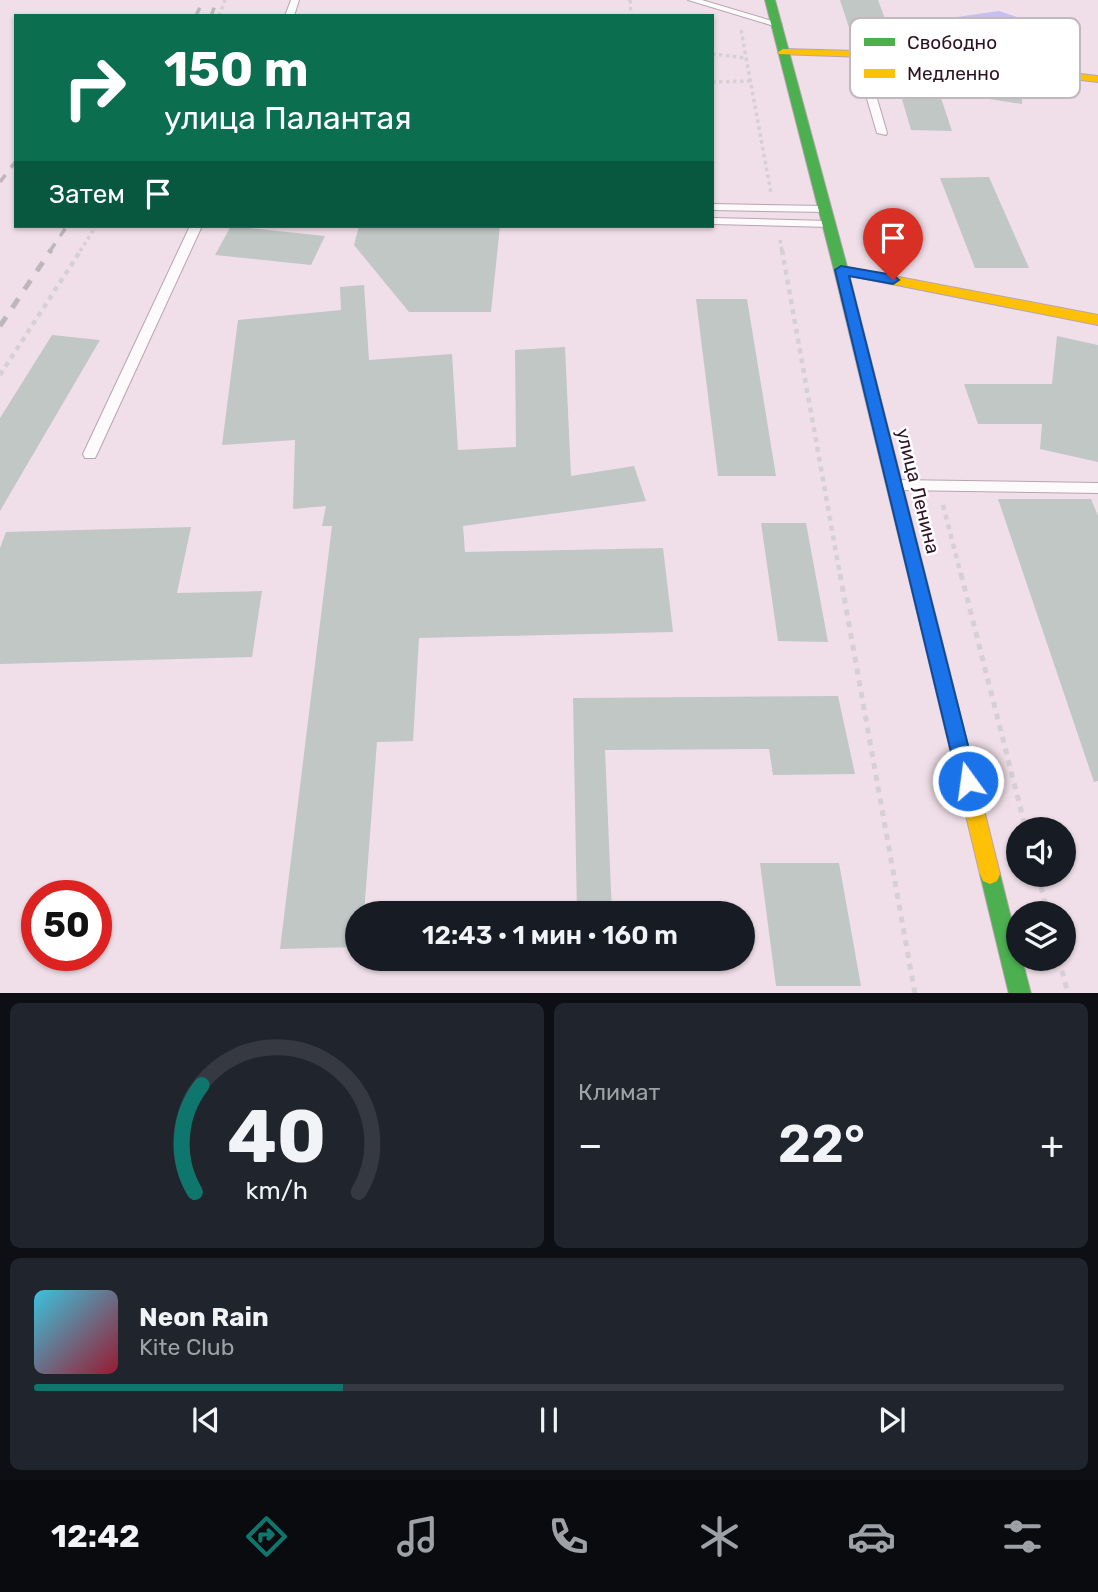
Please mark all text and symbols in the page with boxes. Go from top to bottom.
legend [850,18,1080,98]
text: Свободно [907,31,997,54]
text: 150 m [164,40,309,98]
icon: right [49,42,140,133]
text: Медленно [907,62,1000,85]
text: улица Палантая [164,99,412,137]
icon: arrive [139,175,177,213]
text: Затем [49,179,125,210]
pin [863,208,923,280]
icon: arrive [874,219,912,257]
street label: улица Ленина [891,426,945,556]
position arrow [931,744,1005,818]
map controls [1006,817,1076,971]
button: sound [1006,817,1076,887]
speed limit sign: 50 [21,880,112,971]
button: layers [1006,901,1076,971]
text: 12:43 · 1 мин · 160 m [422,920,678,951]
text: Климат [578,1078,660,1106]
text: 40 [227,1094,327,1180]
text: 22° [778,1113,865,1175]
text: − [578,1122,603,1168]
text: + [1040,1122,1064,1168]
text: km/h [246,1175,308,1204]
text: Neon Rain [139,1302,269,1333]
text: Kite Club [139,1333,234,1361]
icon: previous [187,1401,225,1439]
icon: pause [530,1401,568,1439]
icon: next [873,1401,911,1439]
icon: directions [242,1512,291,1561]
icon: music [393,1512,442,1561]
icon: phone [544,1512,593,1561]
icon: climate [695,1512,744,1561]
icon: car [847,1512,896,1561]
icon: filters [998,1512,1047,1561]
text: 12:42 [51,1517,140,1555]

